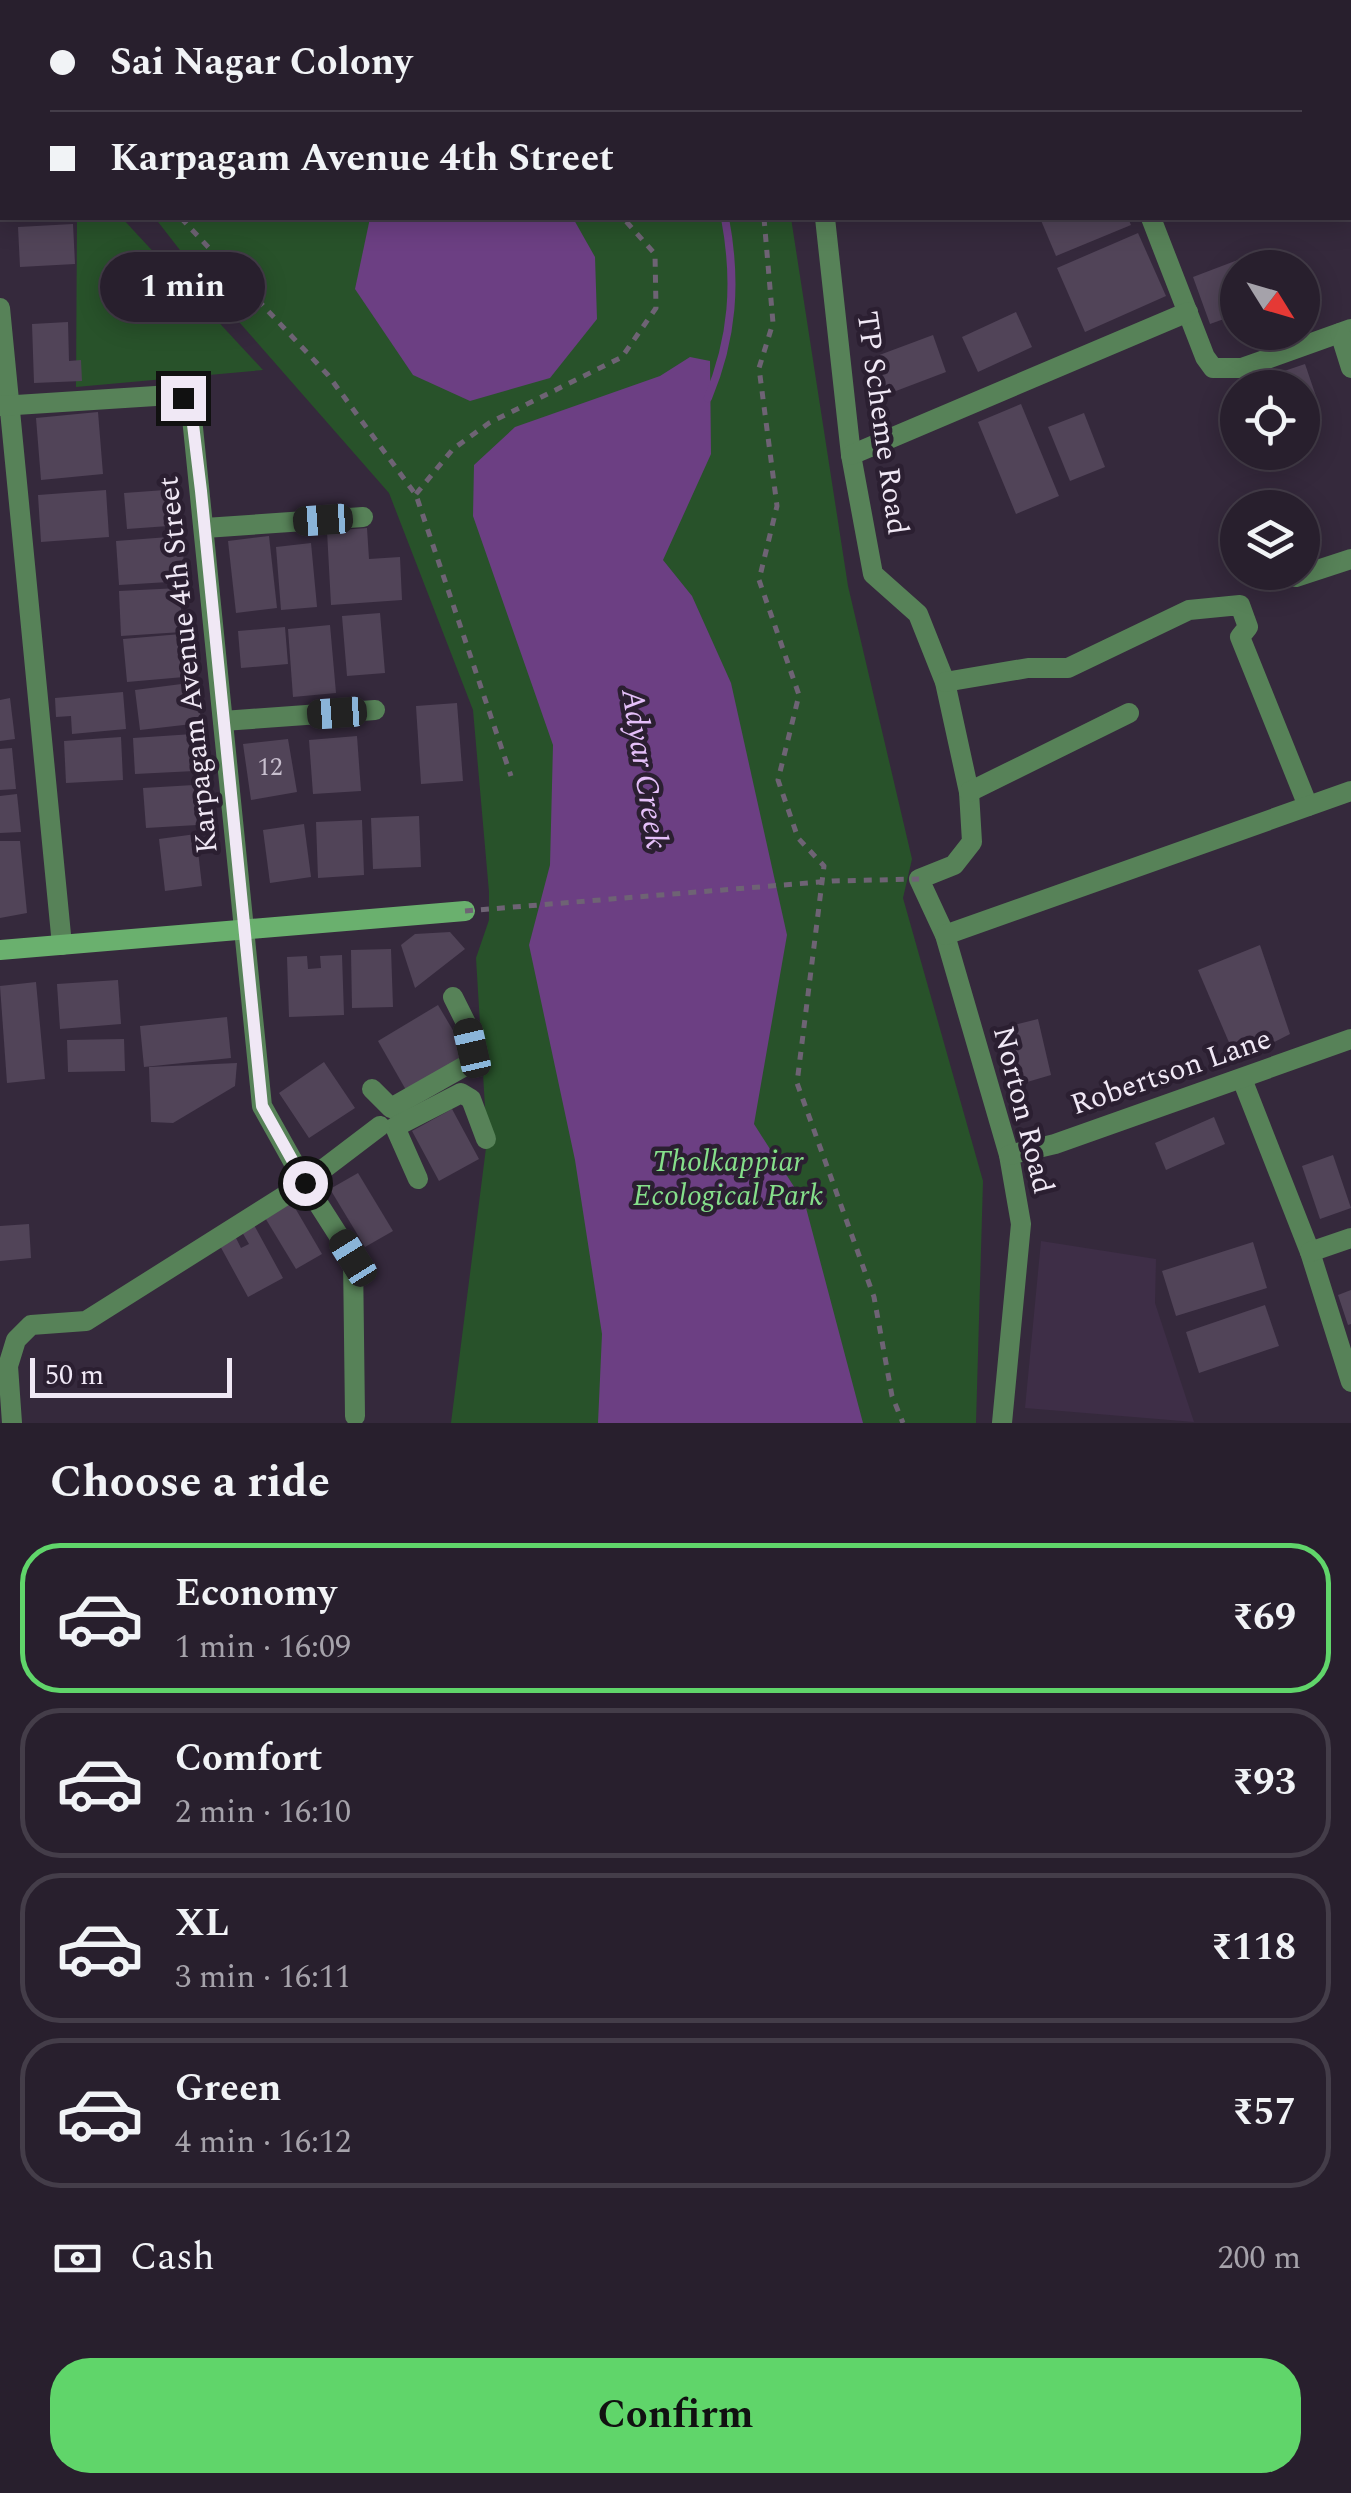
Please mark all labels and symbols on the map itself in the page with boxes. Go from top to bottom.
north arrow [1220,250,1320,350]
callout: 1 min [100,253,266,323]
street label: TP Scheme Road [844,308,920,538]
route end [161,376,206,421]
street label: Karpagam Avenue 4th Street [145,474,231,856]
car [292,503,354,537]
water label: Adyar Creek [607,684,681,853]
car [306,696,368,730]
house number: 12 [257,749,283,787]
car [451,1015,493,1081]
street label: Robertson Lane [1064,1016,1278,1128]
street label: Norton Road [980,1021,1066,1199]
park label: Tholkappiar Ecological Park [633,1139,823,1219]
route start [283,1161,328,1206]
car [324,1225,382,1291]
scale bar [30,1353,232,1398]

